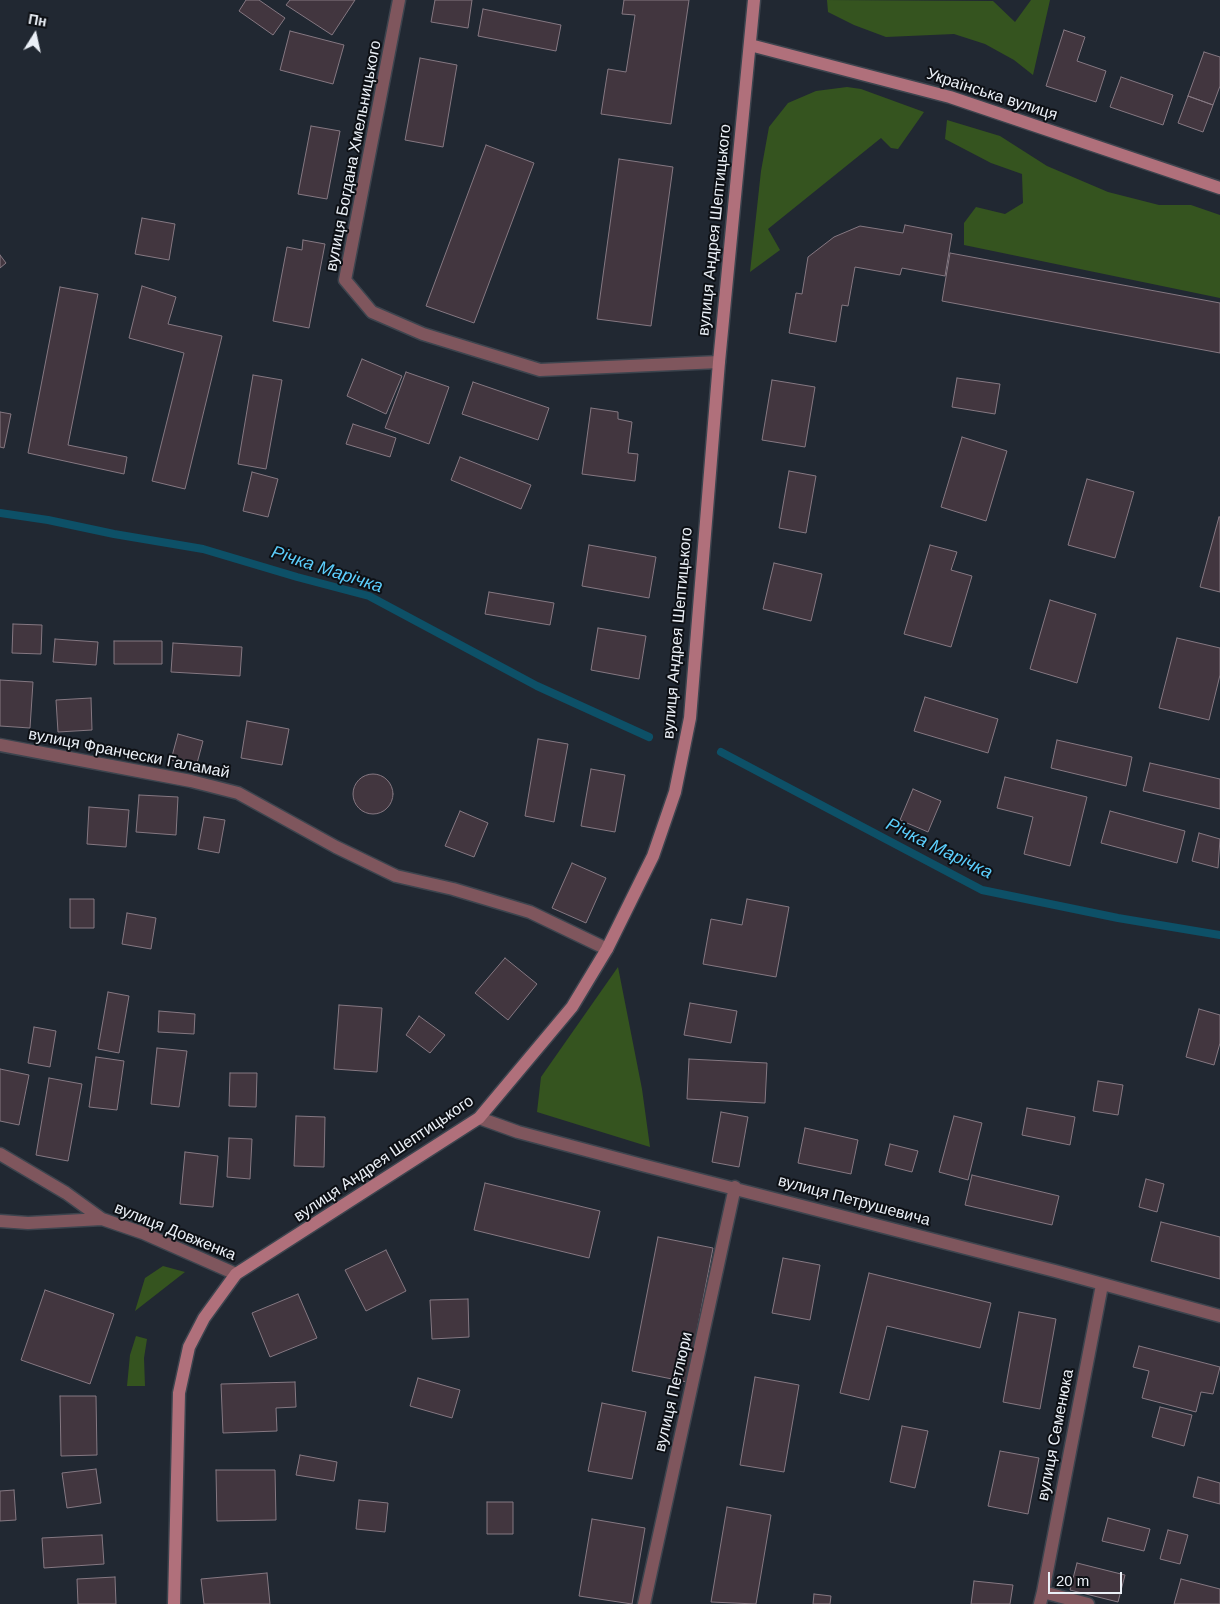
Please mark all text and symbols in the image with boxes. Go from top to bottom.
north arrow [10,10,60,60]
text: Пн [27,11,48,30]
street label: вулиця Богдана Хмельницького [322,39,386,273]
street label: Українська вулиця [924,65,1060,125]
street label: вулиця Андрея Шептицького [694,123,736,337]
street label: вулиця Андрея Шептицького [659,526,697,740]
water label: Річка Марічка [269,542,385,598]
street label: вулиця Франчески Галамай [27,725,231,783]
water label: Річка Марічка [882,814,996,884]
street label: вулиця Андрея Шептицького [291,1092,477,1226]
street label: вулиця Петрушевича [776,1171,932,1231]
street label: вулиця Довженка [111,1199,239,1265]
street label: вулиця Петлюри [651,1330,697,1454]
street label: вулиця Семенюка [1034,1368,1078,1502]
scale bar [1050,1562,1124,1594]
text: 20 m [1056,1572,1089,1589]

